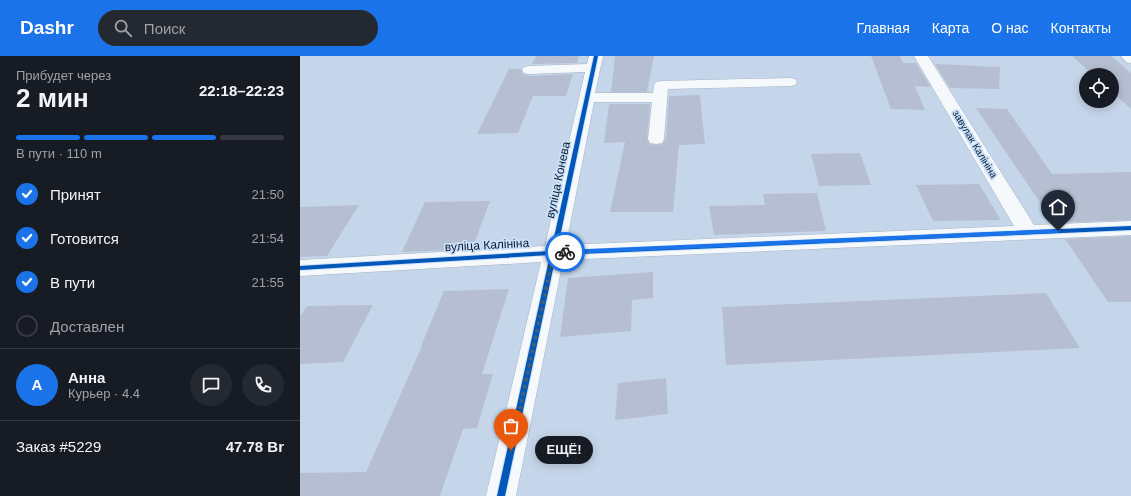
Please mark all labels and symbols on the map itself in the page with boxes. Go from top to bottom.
street label: завулак Калініна [950,108,1000,180]
street label: вуліца Конева [543,140,573,220]
pin [1041,190,1075,231]
courier [545,232,585,272]
street label: вуліца Калініна [445,236,530,254]
pin [494,409,528,450]
callout: ЕЩЁ! [535,436,593,464]

